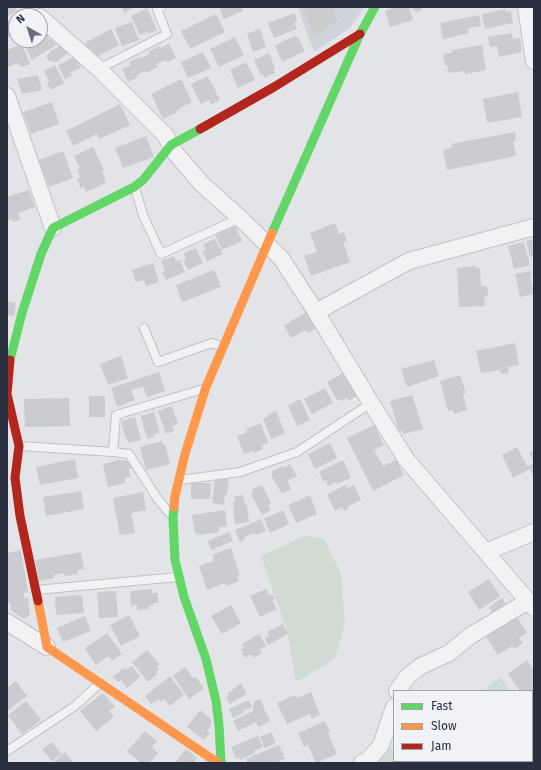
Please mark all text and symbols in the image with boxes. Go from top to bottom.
north arrow [8,8,48,48]
text: N [14,12,28,26]
legend [393,690,533,762]
text: Fast [431,699,453,713]
text: Slow [431,719,457,733]
text: Jam [431,739,451,753]

